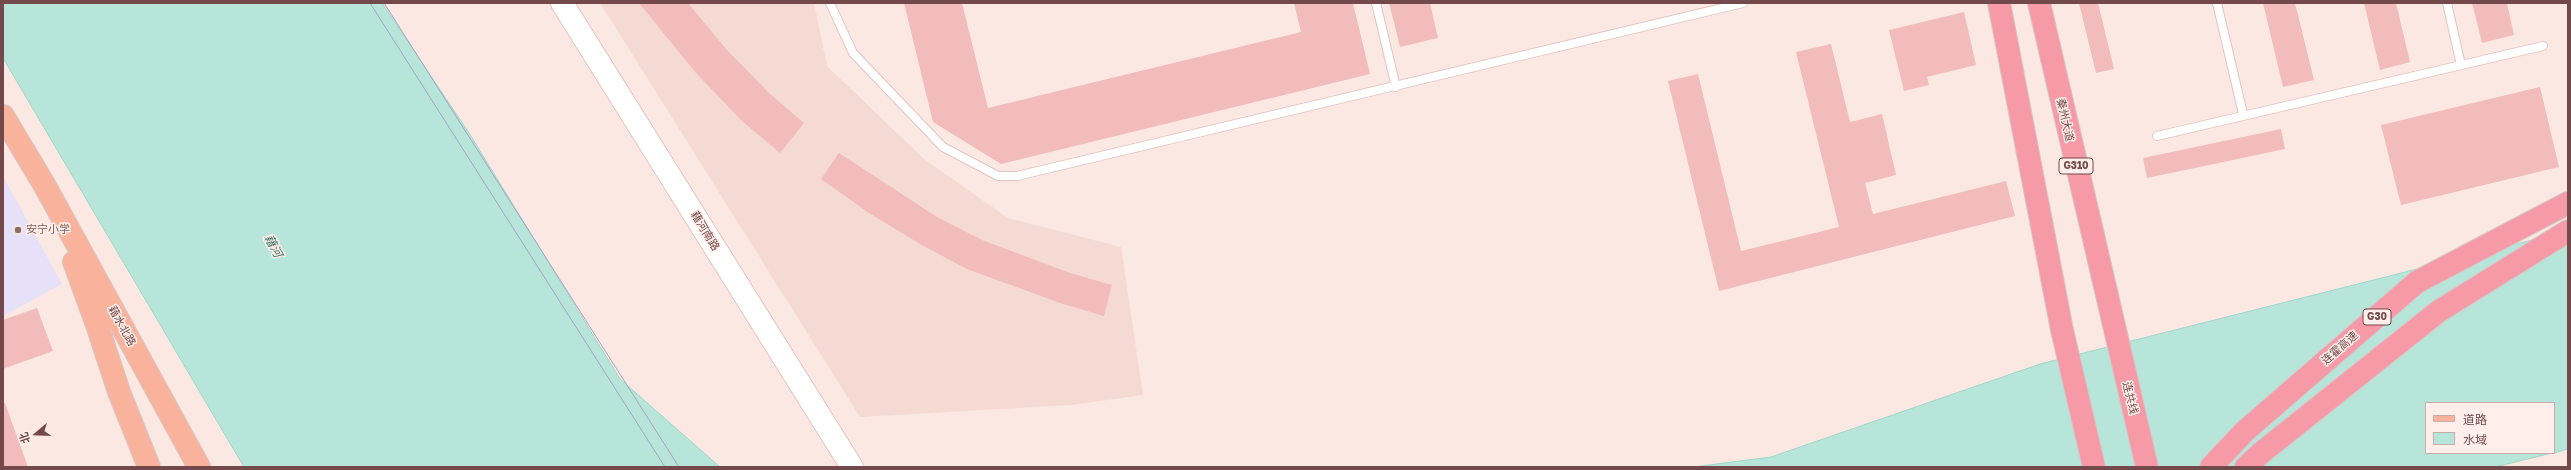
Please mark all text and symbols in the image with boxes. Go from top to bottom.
street label: 秦州大道 [2054,97,2076,143]
road number: G310 [2059,158,2093,174]
street label: 藉河南路 [688,209,722,253]
place label: 安宁小学 [26,223,70,237]
marker: 安宁小学 [13,225,23,235]
water label: 藉河 [261,232,285,260]
street label: 藉水北路 [106,304,138,348]
road number: G30 [2363,309,2391,325]
street label: 连霍高速 [2319,329,2361,367]
street label: 连共线 [2120,380,2140,416]
legend [2425,402,2555,454]
text: 道路 [2463,412,2487,427]
north arrow [16,414,56,454]
text: 北 [16,431,32,445]
text: 水域 [2463,432,2487,447]

